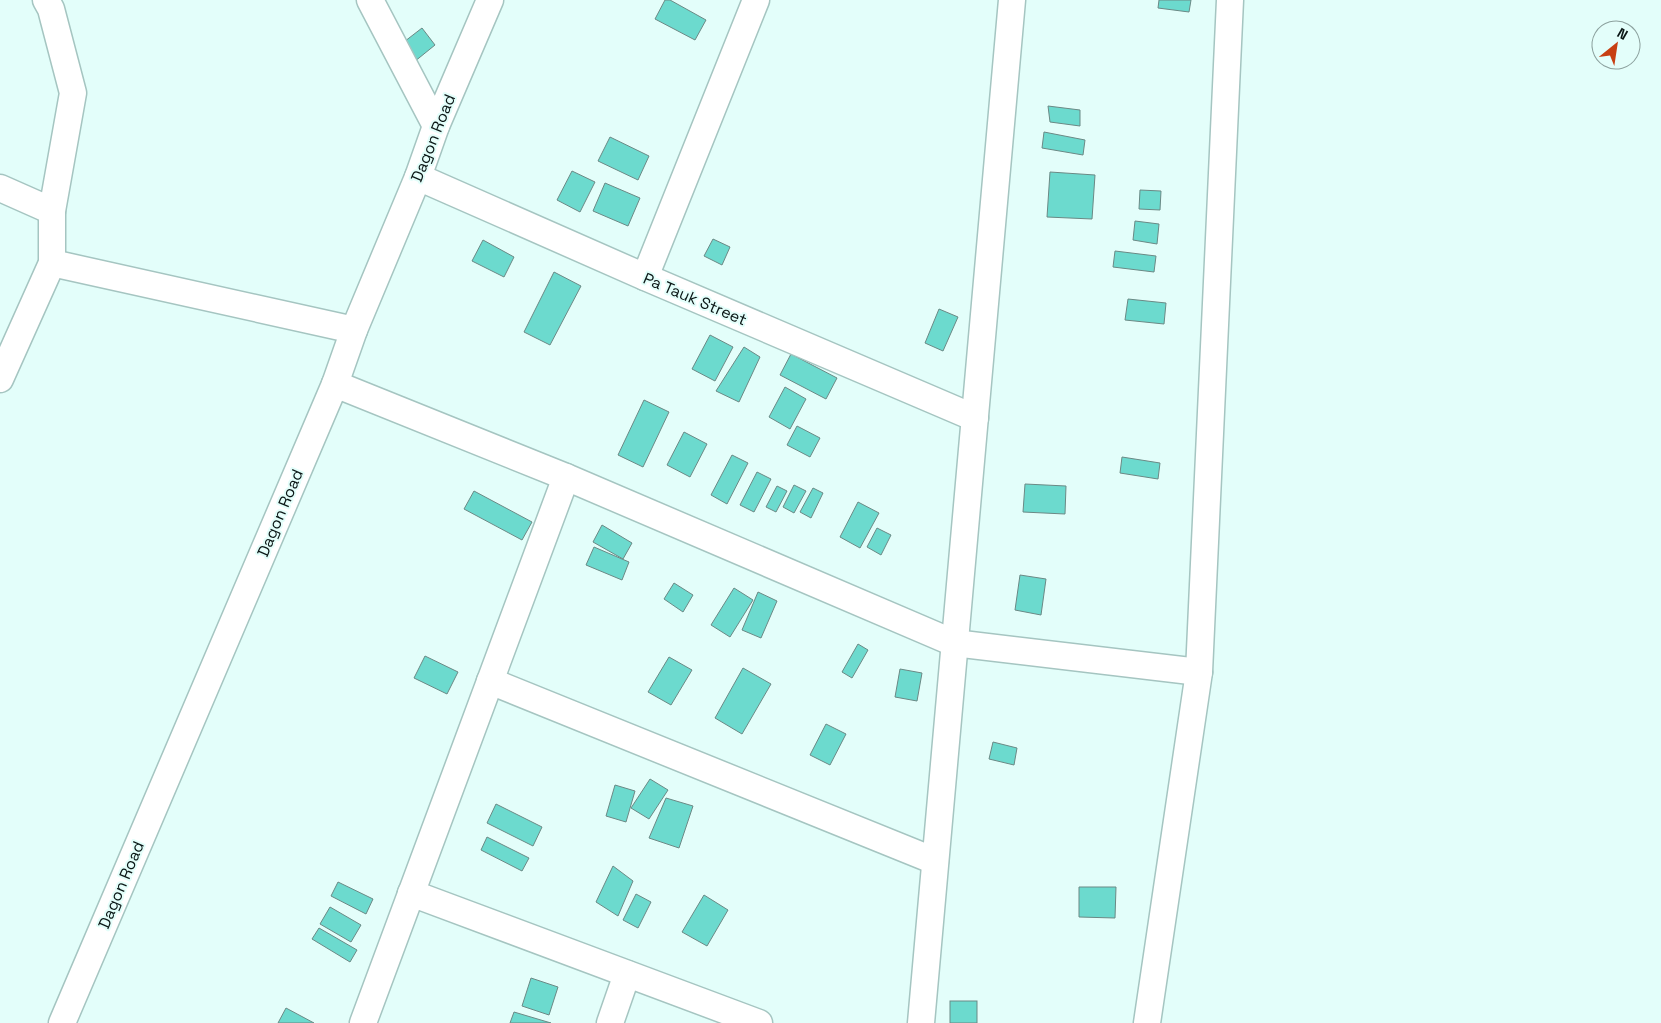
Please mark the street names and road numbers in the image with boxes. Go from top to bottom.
street label: Dagon Road [406,91,460,185]
street label: Pa Tauk Street [640,268,750,330]
street label: Dagon Road [252,466,308,560]
street label: Dagon Road [93,838,149,932]

